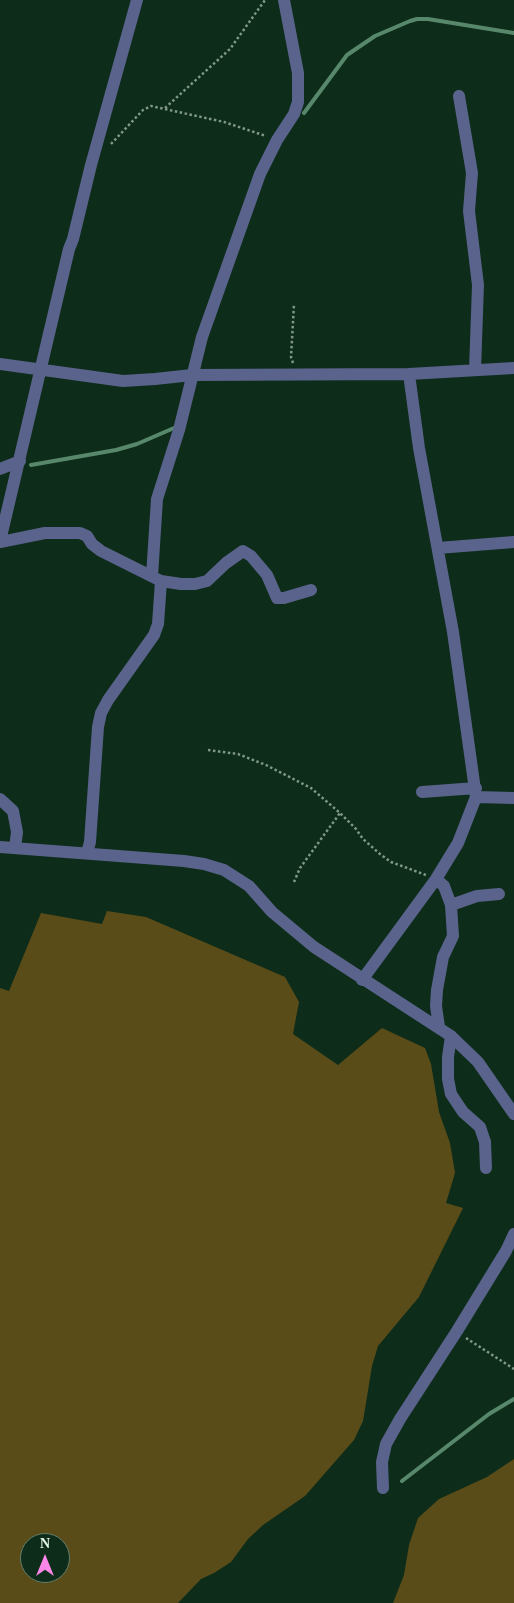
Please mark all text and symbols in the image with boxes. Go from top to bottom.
north arrow [20,1533,70,1583]
text: N [40,1536,50,1551]

